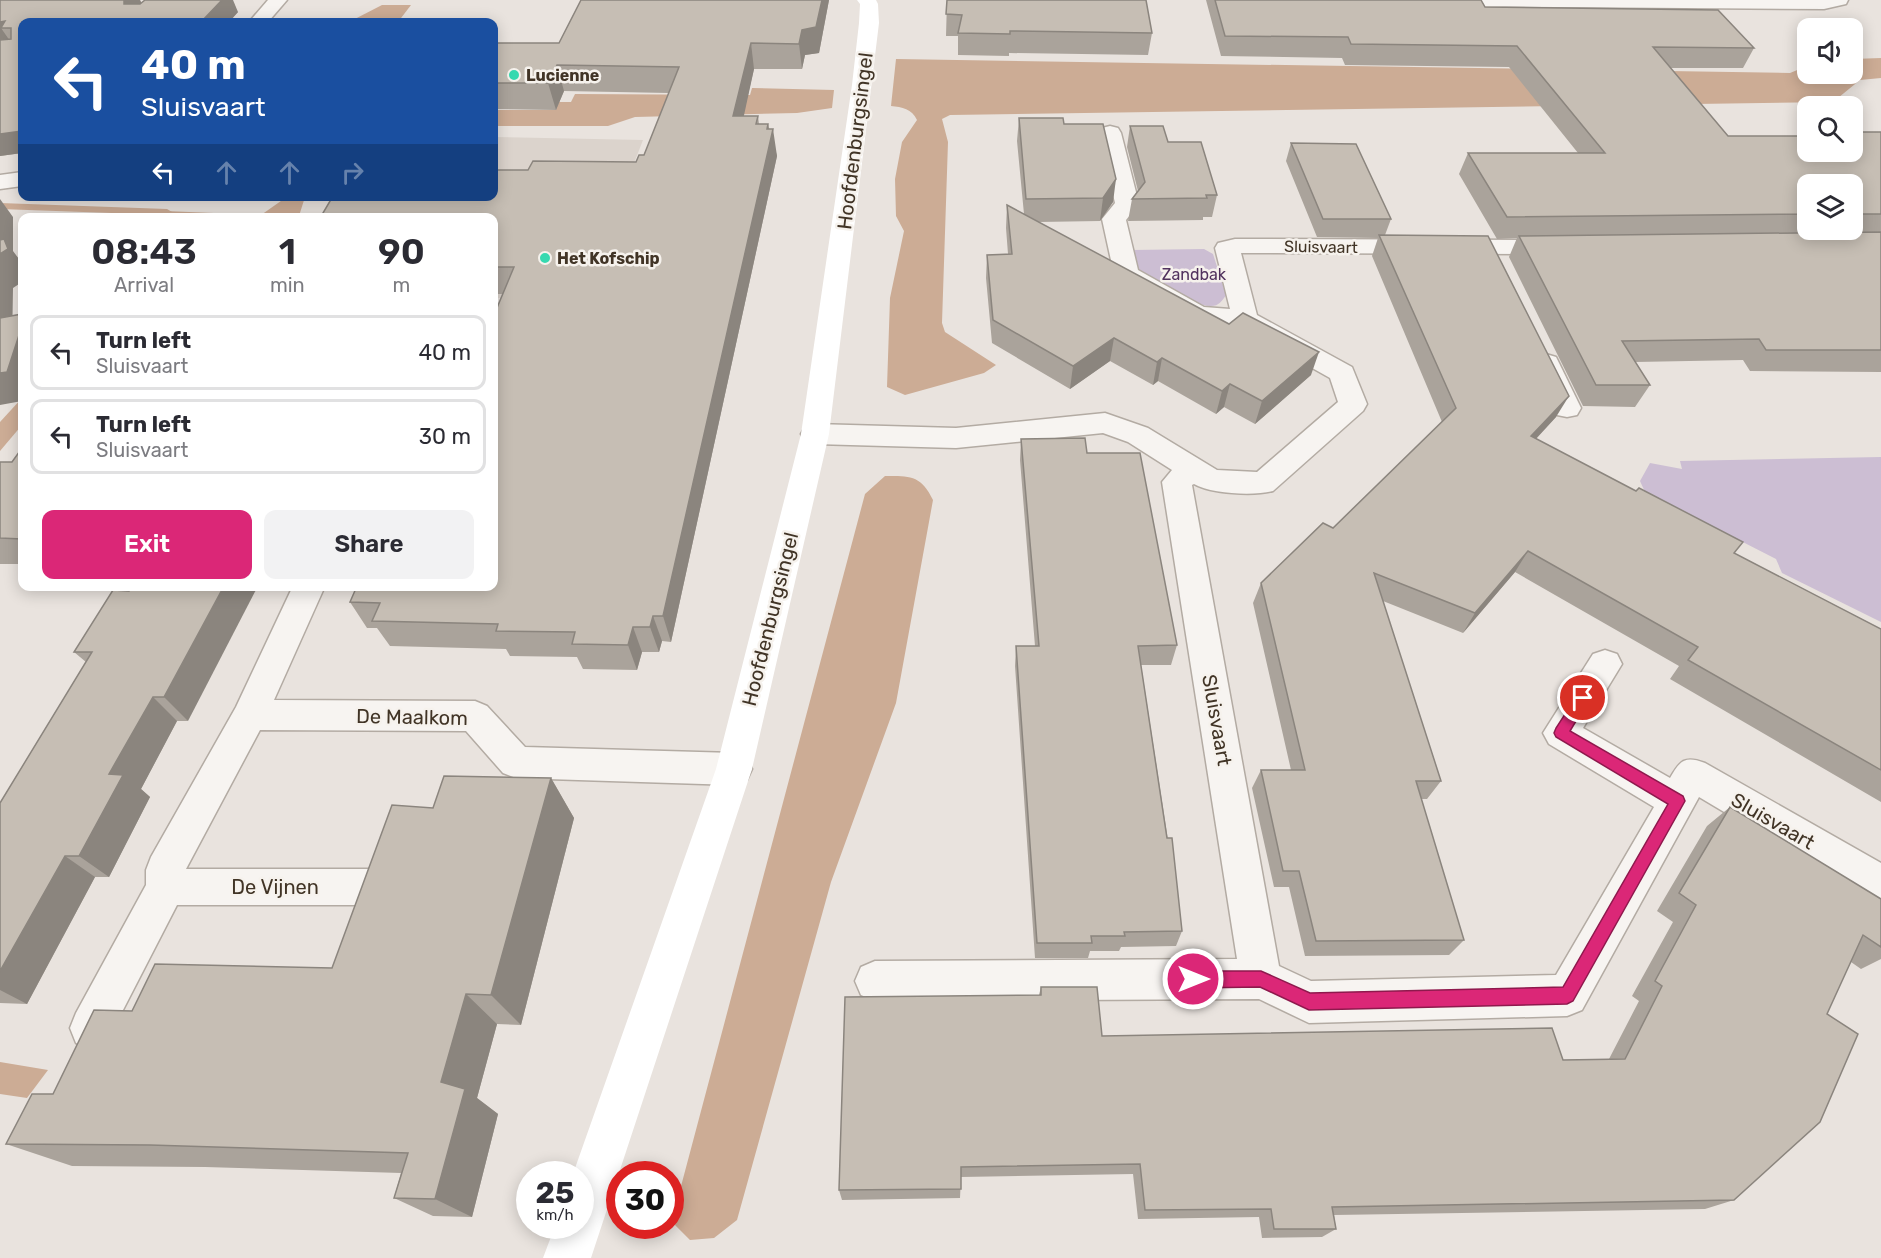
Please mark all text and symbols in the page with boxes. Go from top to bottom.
map controls [1797,18,1863,240]
button: sound [1797,18,1863,84]
text: 40 m [141,40,246,90]
icon: left [42,42,120,120]
street label: Hoofdenburgsingel [832,51,878,231]
place label: Lucienne [526,66,599,85]
marker: Lucienne [507,68,521,82]
text: Sluisvaart [141,91,265,123]
button: search [1797,96,1863,162]
icon: left [147,156,180,189]
icon: ahead [210,156,243,189]
icon: ahead [273,156,306,189]
icon: right [336,156,369,189]
button: layers [1797,174,1863,240]
text: 08:43 [91,230,197,273]
text: 1 [279,230,296,273]
text: 90 [378,230,425,273]
street label: Sluisvaart [1284,237,1358,257]
place label: Het Kofschip [557,249,660,268]
marker: Het Kofschip [538,251,552,265]
park label: Zandbak [1162,265,1227,284]
text: Arrival [114,273,174,297]
text: min [270,273,305,297]
text: m [392,273,410,297]
text: Turn left [96,327,191,354]
icon: left [45,336,78,369]
text: 40 m [418,339,471,366]
text: Sluisvaart [96,354,188,378]
text: Turn left [96,411,191,438]
icon: left [45,420,78,453]
text: 30 m [419,423,471,450]
text: Sluisvaart [96,438,188,462]
button: Exit [42,510,252,579]
button: Share [264,510,474,579]
street label: Hoofdenburgsingel [737,530,803,708]
pin [1557,672,1608,723]
street label: Sluisvaart [1197,673,1237,768]
icon: arrive [1566,681,1599,714]
street label: De Maalkom [356,704,468,730]
street label: Sluisvaart [1727,788,1819,855]
street label: De Vijnen [231,875,319,899]
position arrow [1161,947,1225,1011]
speed limit sign: 30 [606,1161,684,1239]
text: 25 [536,1175,574,1211]
text: km/h [536,1206,574,1224]

